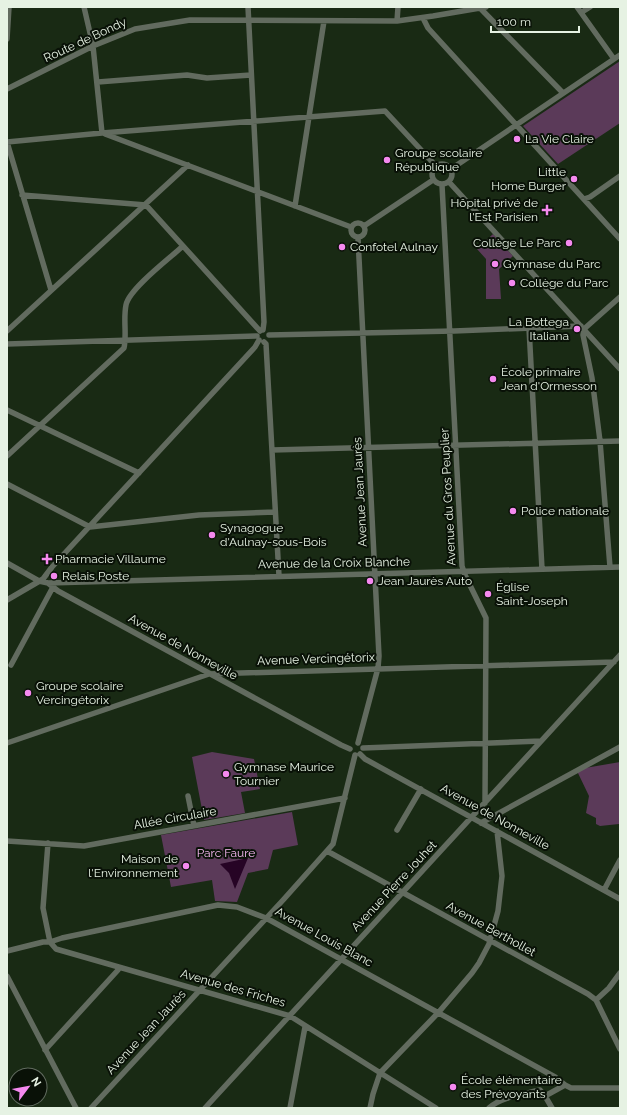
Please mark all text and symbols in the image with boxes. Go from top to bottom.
scale bar [491,8,579,34]
street label: Route de Bondy [41,15,129,65]
text: 100 m [497,15,531,29]
place label: La Vie Claire [525,132,594,146]
marker: La Vie Claire [512,134,522,144]
place label: Groupe scolaire République [395,146,482,174]
marker: Groupe scolaire République [382,155,392,165]
place label: Little Home Burger [491,165,567,193]
marker: Little Home Burger [569,174,579,184]
place label: Hôpital privé de l'Est Parisien [451,196,538,224]
marker: Hôpital privé de l'Est Parisien [541,204,553,216]
place label: Collège Le Parc [473,236,561,250]
marker: Collège Le Parc [564,238,574,248]
place label: Confotel Aulnay [350,240,438,254]
marker: Confotel Aulnay [337,242,347,252]
place label: Gymnase du Parc [503,257,601,271]
marker: Gymnase du Parc [490,259,500,269]
place label: Collège du Parc [520,276,609,290]
marker: Collège du Parc [507,278,517,288]
place label: La Bottega Italiana [508,315,569,343]
marker: La Bottega Italiana [572,324,582,334]
place label: École primaire Jean d'Ormesson [501,365,597,393]
marker: École primaire Jean d'Ormesson [488,374,498,384]
street label: Avenue du Gros Peuplier [437,427,459,566]
street label: Avenue Jean Jaurès [350,436,370,547]
place label: Police nationale [521,504,609,518]
marker: Police nationale [508,506,518,516]
place label: Synagogue d'Aulnay-sous-Bois [220,521,327,549]
marker: Synagogue d'Aulnay-sous-Bois [207,530,217,540]
place label: Pharmacie Villaume [55,552,166,566]
marker: Pharmacie Villaume [42,554,52,564]
street label: Avenue de la Croix Blanche [258,555,410,571]
place label: Relais Poste [62,569,129,583]
marker: Relais Poste [49,571,59,581]
place label: Jean Jaurès Auto [378,574,472,588]
marker: Jean Jaurès Auto [365,576,375,586]
place label: Église Saint-Joseph [496,580,568,608]
marker: Église Saint-Joseph [483,589,493,599]
street label: Avenue de Nonneville [126,611,240,683]
street label: Avenue Vercingétorix [257,650,375,668]
place label: Groupe scolaire Vercingétorix [36,679,123,707]
marker: Groupe scolaire Vercingétorix [23,688,33,698]
place label: Gymnase Maurice Tournier [234,760,334,788]
marker: Gymnase Maurice Tournier [221,769,231,779]
street label: Avenue de Nonneville [438,781,552,853]
street label: Allée Circulaire [132,804,218,832]
street label: Avenue Pierre Jouhet [349,838,439,934]
park label: Parc Faure [197,846,255,860]
place label: Maison de l'Environnement [88,852,178,880]
marker: Maison de l'Environnement [181,861,191,871]
street label: Avenue Berthollet [444,899,538,959]
street label: Avenue Louis Blanc [273,904,375,970]
street label: Avenue des Friches [179,966,287,1010]
street label: Avenue Jean Jaurès [103,987,189,1077]
north arrow [8,1067,48,1107]
place label: École élémentaire des Prévoyants [461,1073,562,1101]
text: N [28,1075,44,1089]
marker: École élémentaire des Prévoyants [448,1082,458,1092]

